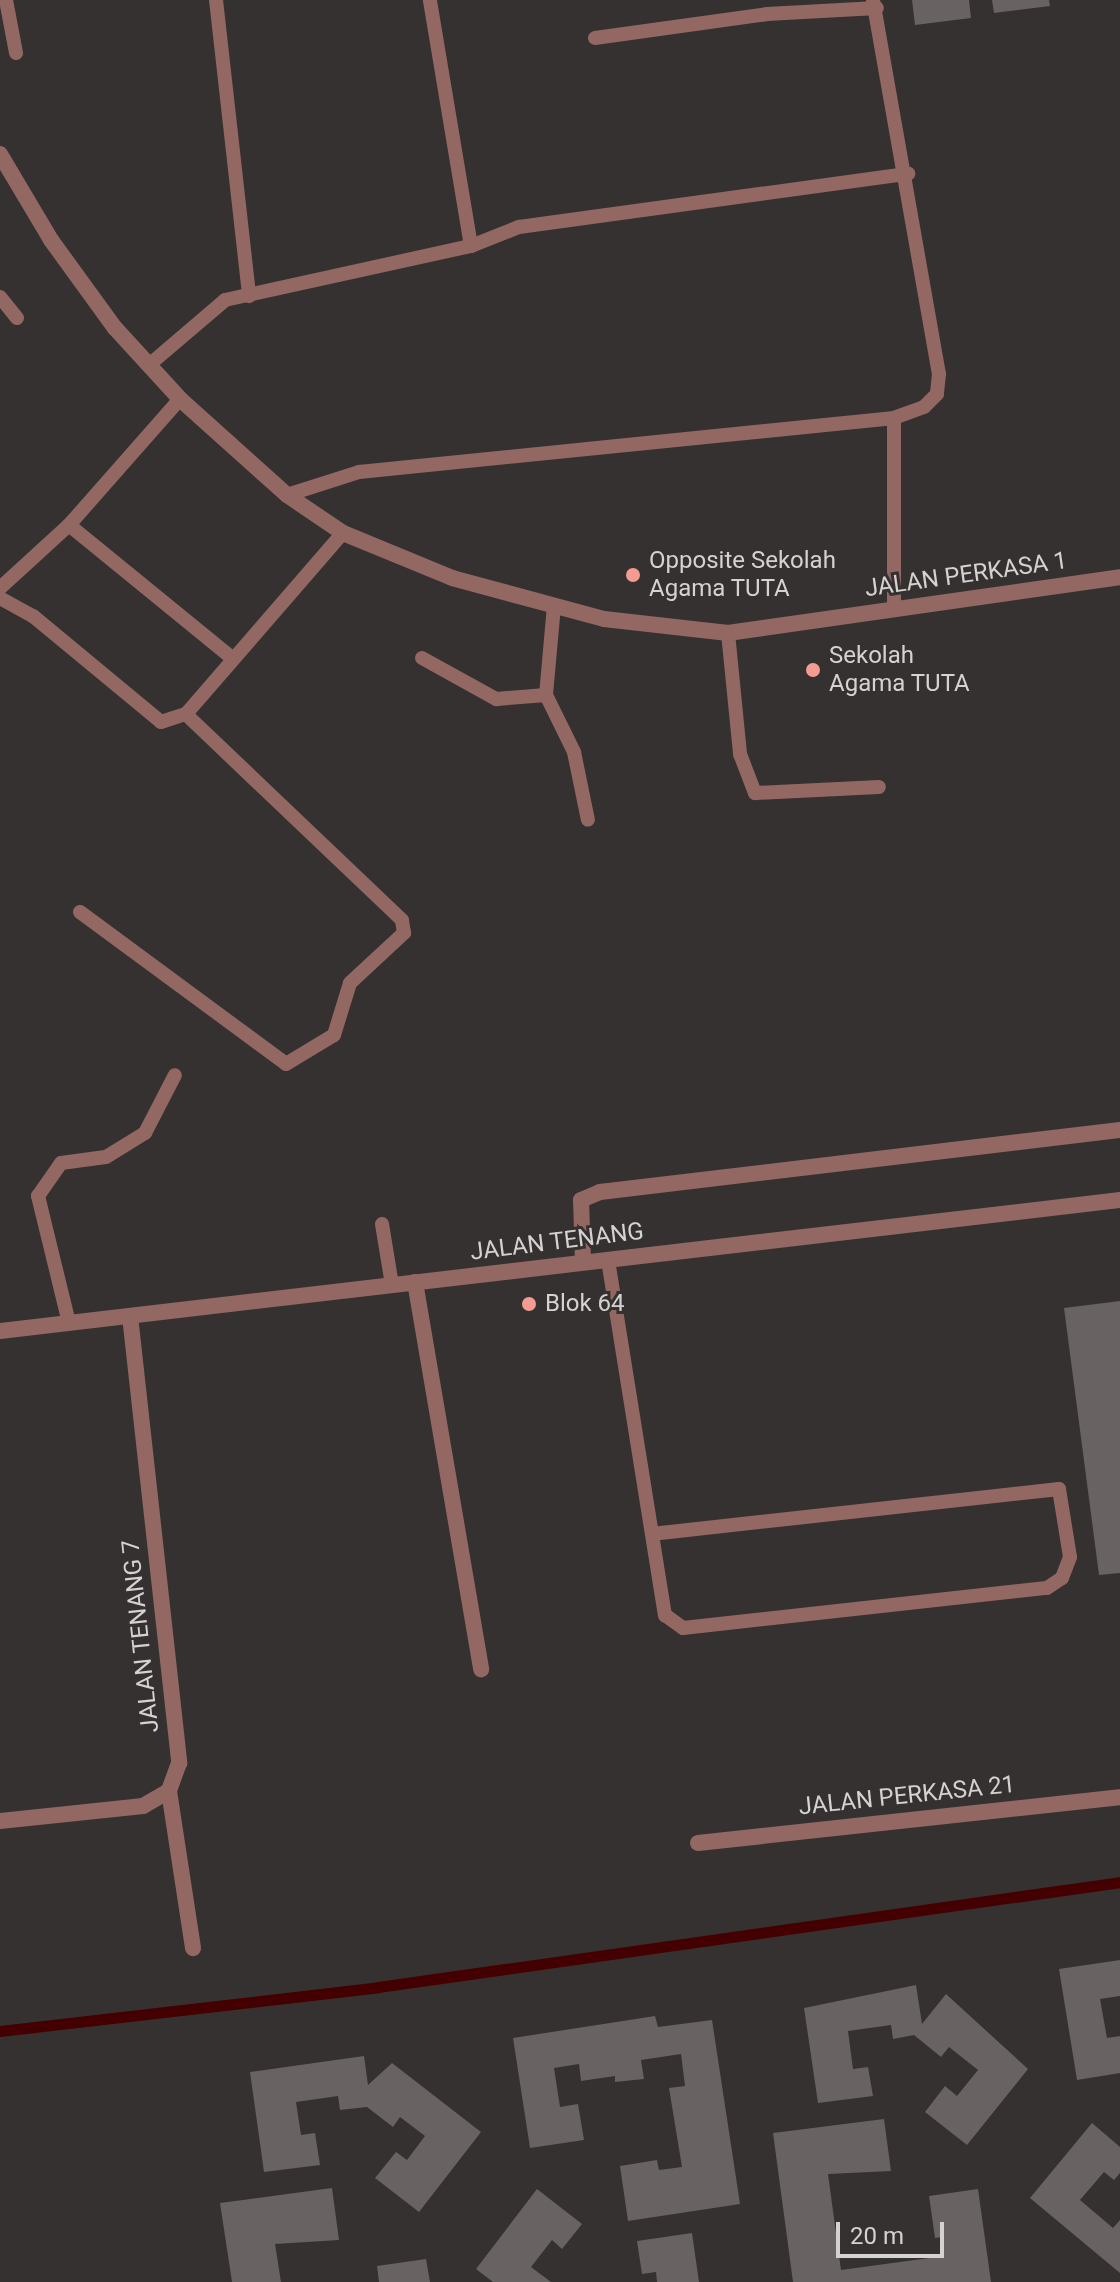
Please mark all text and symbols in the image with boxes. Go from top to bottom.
place label: Opposite Sekolah Agama TUTA [649,547,836,603]
street label: JALAN PERKASA 1 [863,547,1069,603]
marker: Opposite Sekolah Agama TUTA [624,566,642,584]
place label: Sekolah Agama TUTA [829,642,970,698]
marker: Sekolah Agama TUTA [804,661,822,679]
street label: JALAN TENANG [468,1217,646,1267]
place label: Blok 64 [545,1290,625,1318]
marker: Blok 64 [520,1295,538,1313]
street label: JALAN TENANG 7 [117,1538,165,1734]
street label: JALAN PERKASA 21 [797,1770,1017,1822]
scale bar [840,2206,948,2256]
text: 20 m [850,2222,904,2250]

